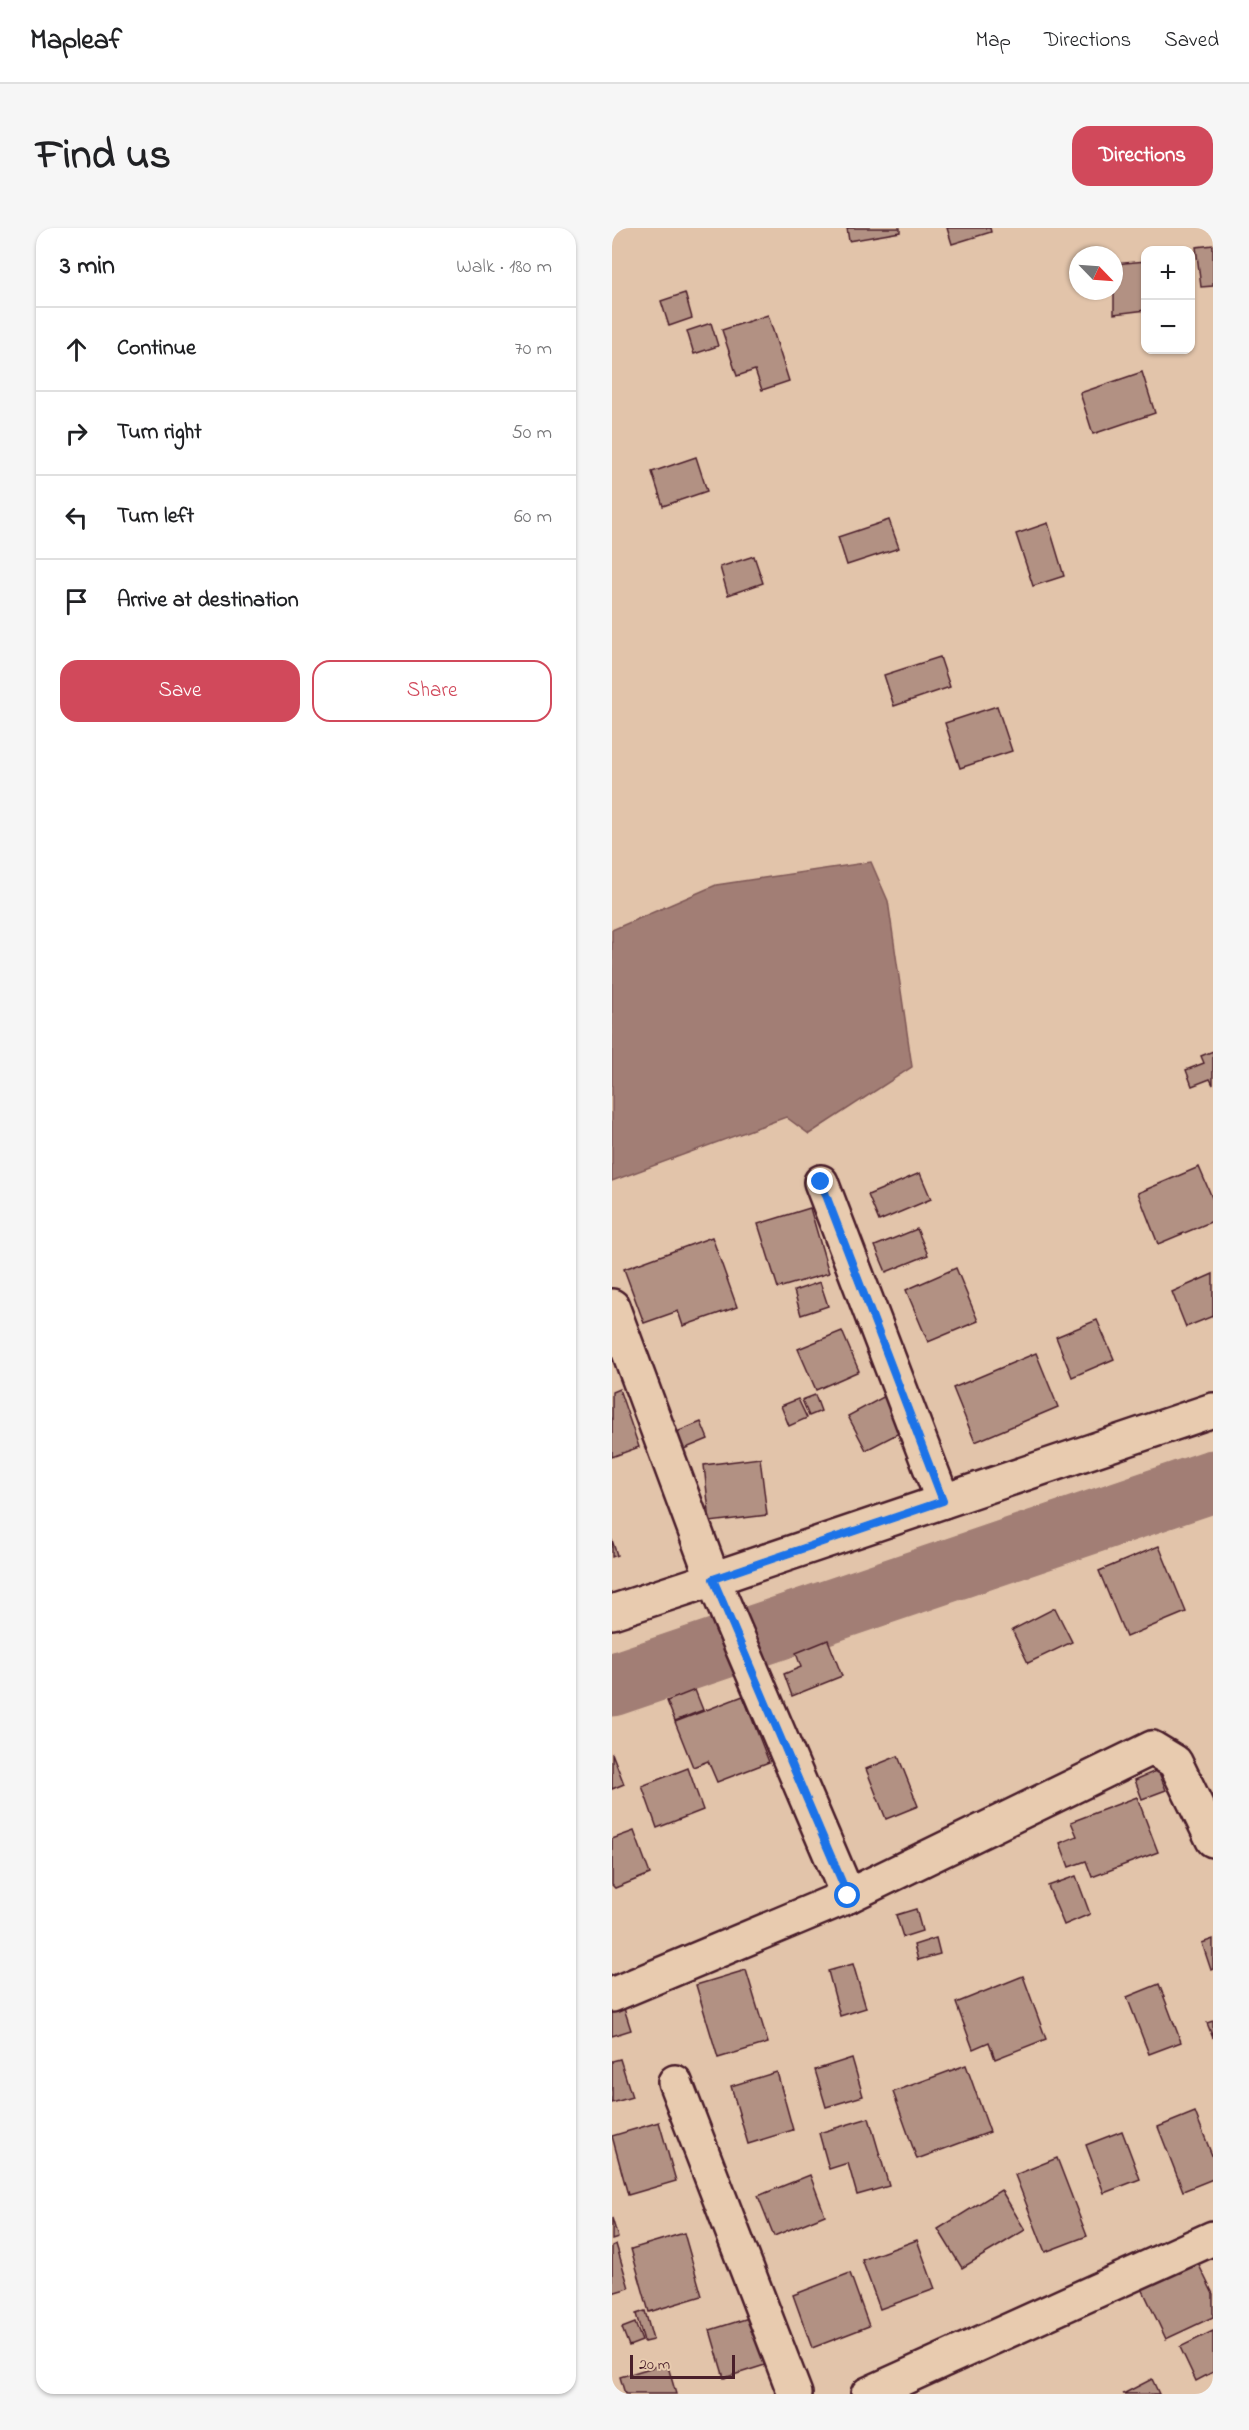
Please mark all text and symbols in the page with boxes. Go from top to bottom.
text: Mapleaf [30,21,122,62]
text: Map [975,26,1011,56]
text: Directions [1044,26,1131,56]
text: Saved [1164,26,1219,56]
text: Find us [36,126,171,187]
button: Directions [1072,126,1213,186]
north arrow [1069,246,1123,300]
map controls [1141,246,1195,354]
button: + [1141,246,1195,300]
text: 3 min [60,248,115,286]
text: Walk · 180 m [456,253,552,282]
button: − [1141,300,1195,354]
icon: ahead [60,333,93,366]
text: Continue [117,333,196,365]
text: 70 m [515,335,552,364]
icon: right [60,417,93,450]
text: Turn right [117,417,202,449]
text: 50 m [511,419,552,448]
icon: left [60,501,93,534]
text: Turn left [117,501,194,533]
text: 60 m [514,503,552,532]
icon: arrive [60,585,93,618]
text: Arrive at destination [117,585,299,617]
button: Save [60,660,300,722]
button: Share [312,660,552,722]
route end [807,1168,833,1194]
route start [834,1882,860,1908]
scale bar [630,2352,735,2380]
text: 20 m [639,2353,670,2377]

